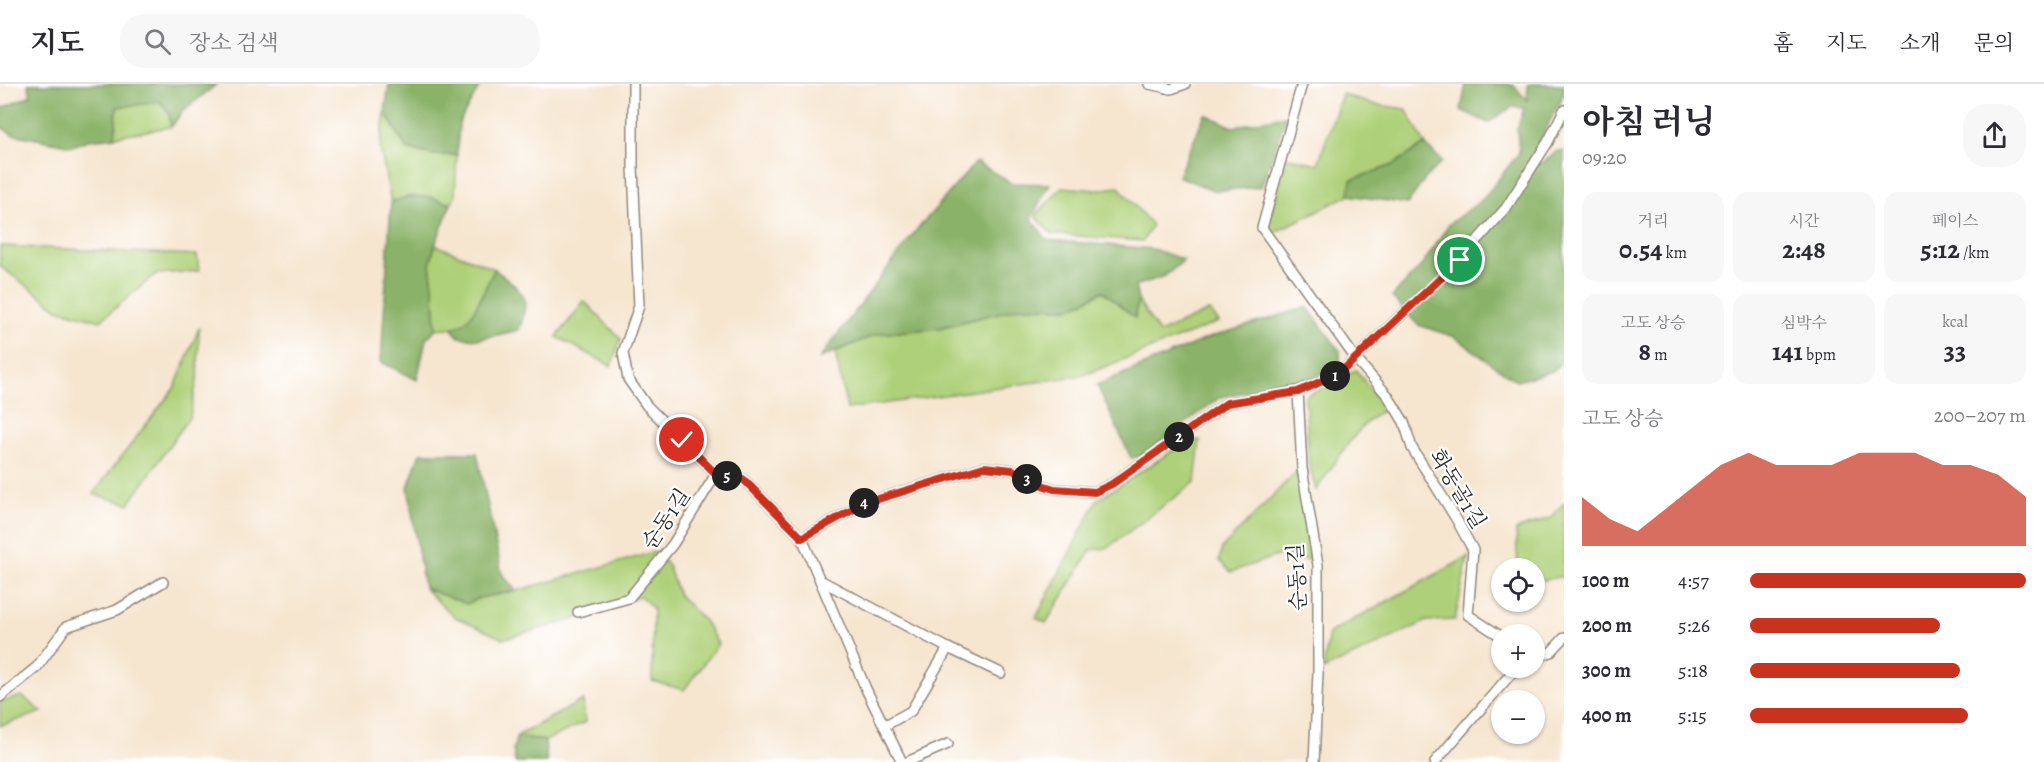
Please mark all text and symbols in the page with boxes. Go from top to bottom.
search box [120,14,540,68]
text: 지도 [30,24,84,62]
icon: search [141,25,174,58]
text: 장소 검색 [189,28,278,58]
text: 홈 [1773,29,1793,57]
text: 지도 [1826,29,1867,57]
text: 소개 [1900,29,1940,57]
text: 문의 [1973,29,2014,57]
text: 아침 러닝 [1582,99,1715,144]
button: share [1963,104,2026,167]
text: 09:20 [1582,144,1627,171]
text: 거리 [1638,210,1668,232]
text: 시간 [1789,210,1819,232]
text: 페이스 [1932,210,1978,232]
text: 0.54 [1619,232,1663,267]
text: 2:48 [1782,232,1826,267]
text: 5:12 [1921,232,1960,267]
pin [1434,234,1485,285]
text: km [1663,242,1687,264]
text: /km [1960,242,1989,264]
icon: arrive [1443,243,1476,276]
text: kcal [1942,311,1968,333]
text: 고도 상승 [1621,312,1686,334]
text: 심박수 [1781,312,1827,334]
text: 33 [1944,333,1966,368]
text: 8 [1639,334,1651,369]
text: 141 [1772,334,1803,369]
text: m [1651,344,1667,366]
text: bpm [1803,344,1836,366]
pin: 1 [1320,361,1350,391]
text: 1 [1332,365,1338,387]
text: 200–207 m [1934,402,2026,429]
text: 고도 상승 [1582,405,1663,432]
pin [656,414,707,465]
pin: 2 [1164,422,1194,452]
icon: check [665,423,698,456]
text: 2 [1175,426,1183,448]
street label: 화동골1길 [1423,444,1493,534]
pin: 5 [712,461,742,491]
pin: 3 [1012,464,1042,494]
text: 5 [724,465,730,487]
text: 3 [1024,468,1030,490]
street label: 순동1길 [635,483,697,555]
pin: 4 [849,488,879,518]
text: 4 [860,492,868,514]
street label: 순동1길 [1281,542,1313,612]
map controls [1491,558,1545,744]
button: locate [1491,558,1545,612]
text: 100 m [1582,567,1630,594]
text: 4:57 [1678,567,1709,594]
text: 200 m [1582,612,1632,639]
text: 5:26 [1678,612,1710,639]
button: + [1491,624,1545,678]
text: 300 m [1582,657,1631,684]
text: 5:18 [1678,657,1708,684]
button: − [1491,690,1545,744]
text: 400 m [1582,702,1632,729]
text: 5:15 [1678,702,1707,729]

